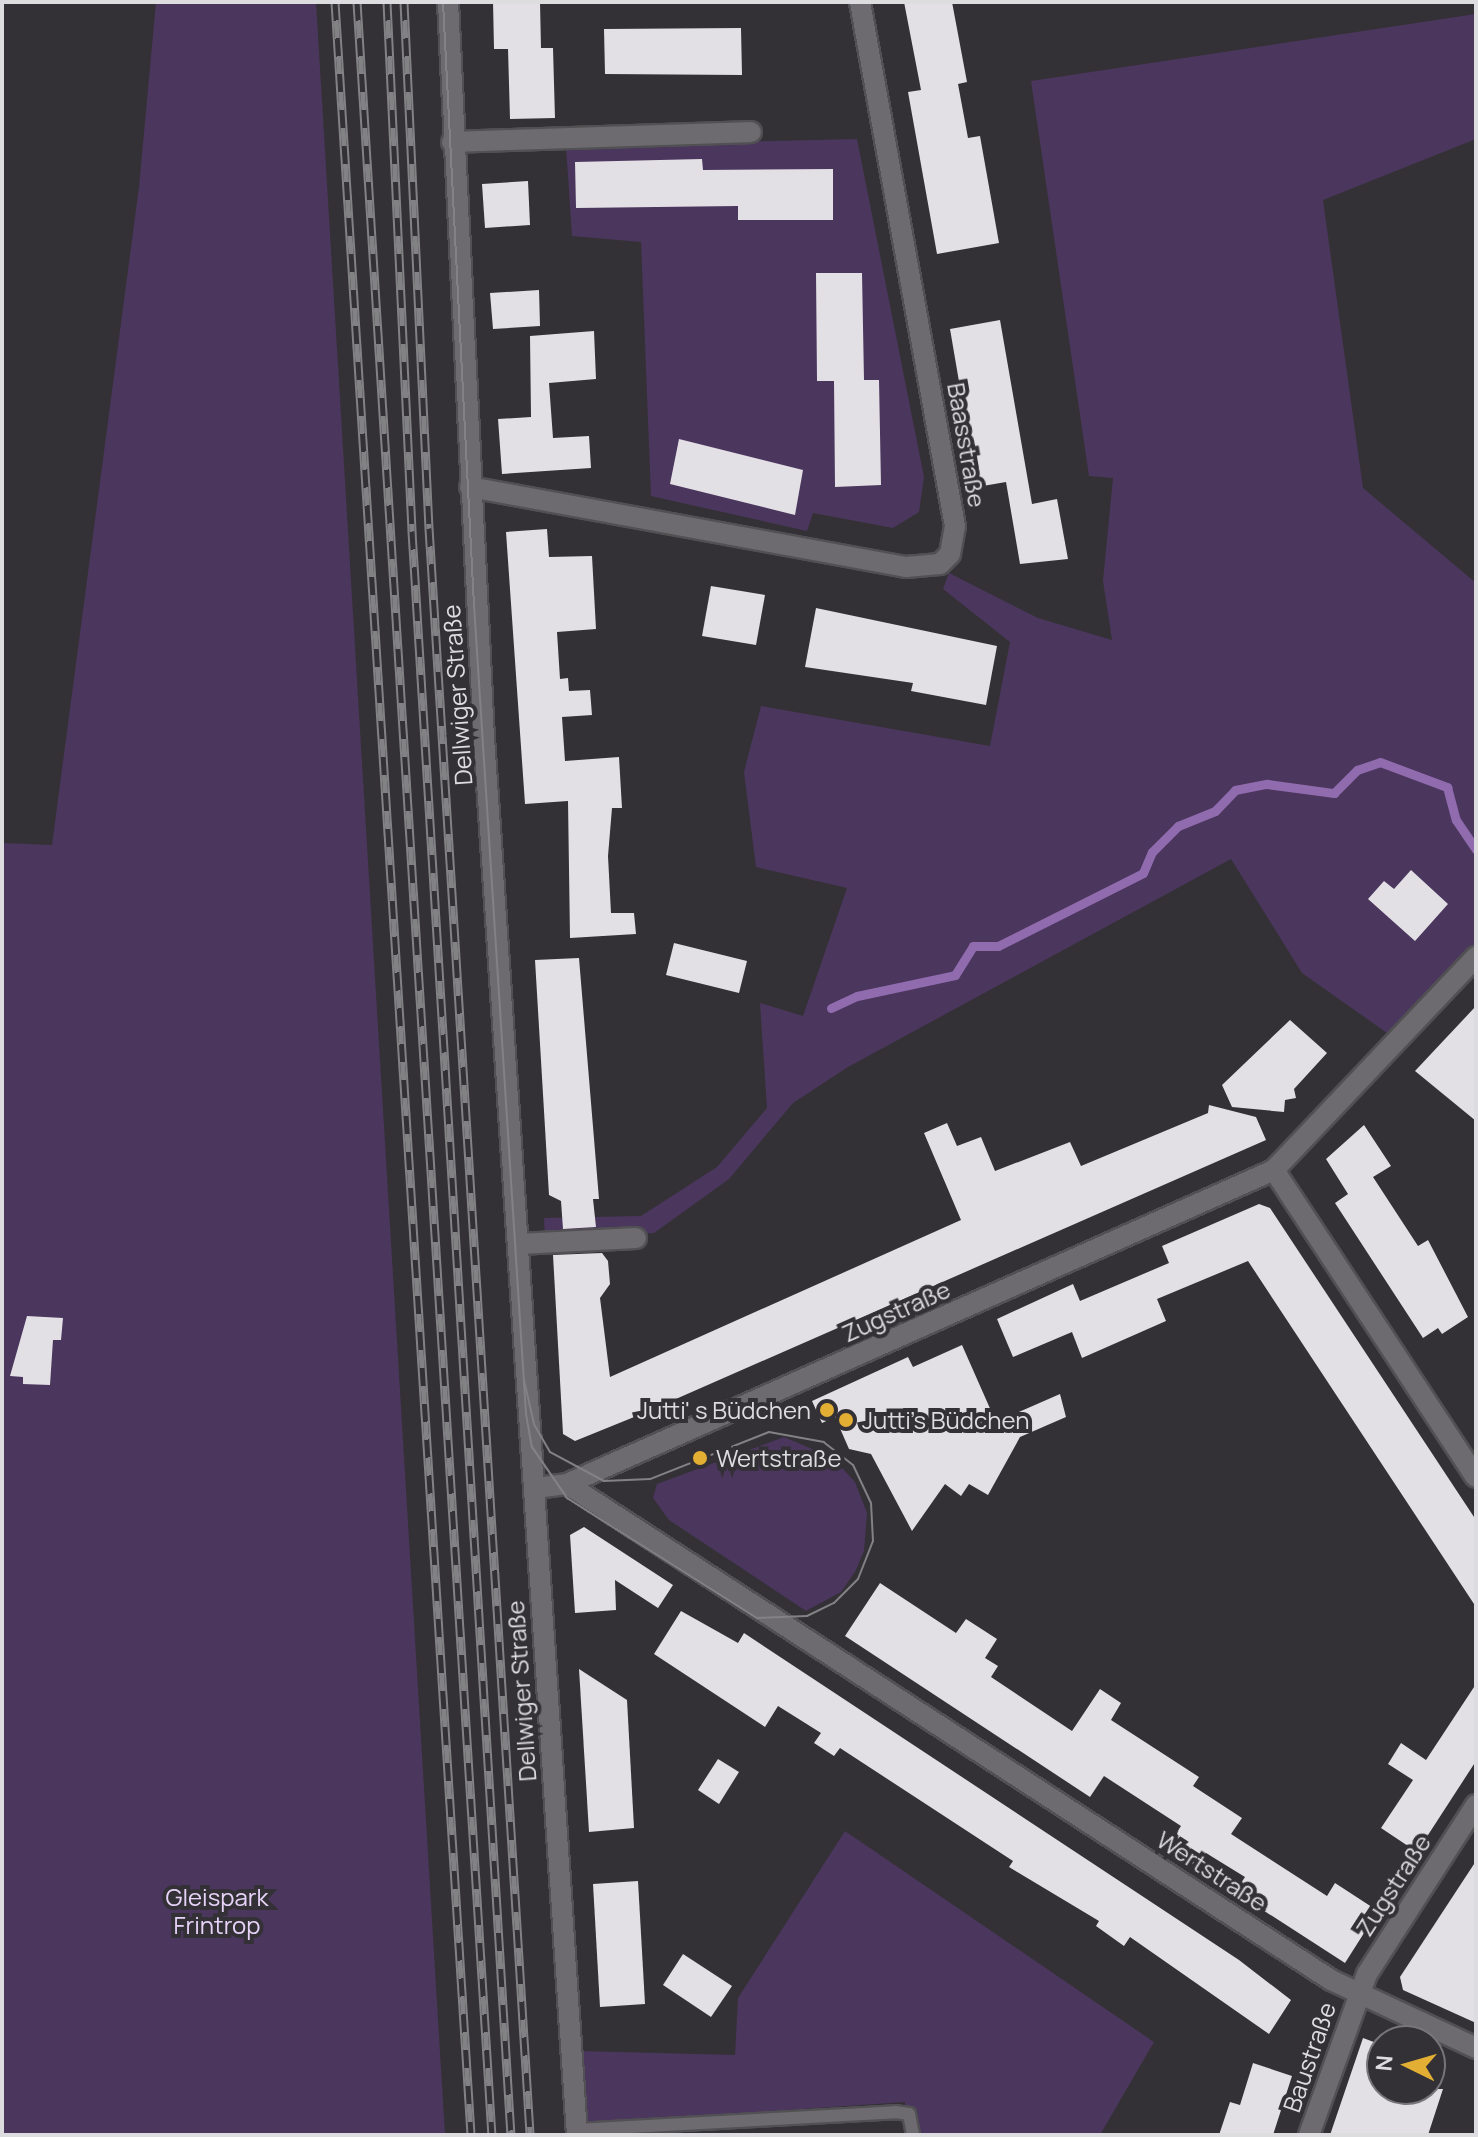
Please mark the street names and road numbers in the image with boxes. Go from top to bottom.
street label: Baasstraße [942,380,992,510]
street label: Dellwiger Straße [436,604,478,786]
street label: Zugstraße [837,1274,955,1348]
street label: Dellwiger Straße [500,1600,542,1782]
street label: Wertstraße [1152,1825,1272,1917]
street label: Zugstraße [1350,1829,1436,1941]
street label: Baustraße [1277,1998,1341,2116]

